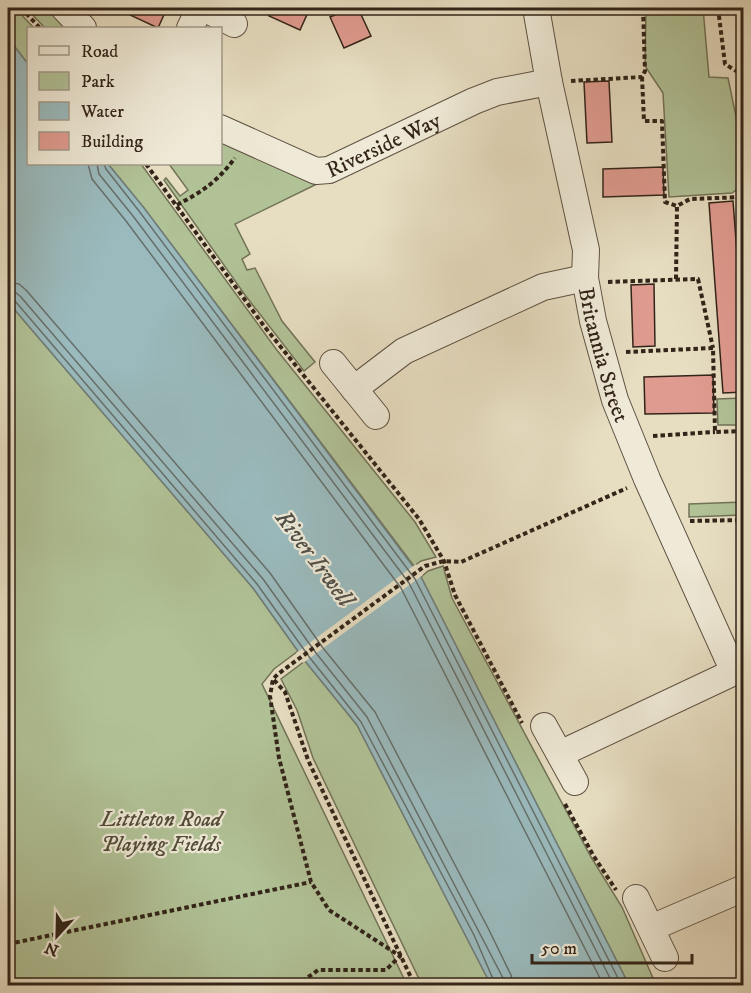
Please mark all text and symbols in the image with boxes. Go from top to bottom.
legend [27,27,222,165]
text: Road [81,41,118,63]
text: Park [81,71,115,93]
text: Water [80,101,124,123]
street label: Riverside Way [322,107,446,184]
text: Building [81,131,143,153]
street label: Britannia Street [572,285,635,426]
water label: River Irwell [267,503,362,615]
park label: Littleton Road Playing Fields [98,806,225,858]
north arrow [27,906,87,966]
scale bar [532,927,692,965]
text: N [42,937,62,961]
text: 50 m [541,938,577,960]

